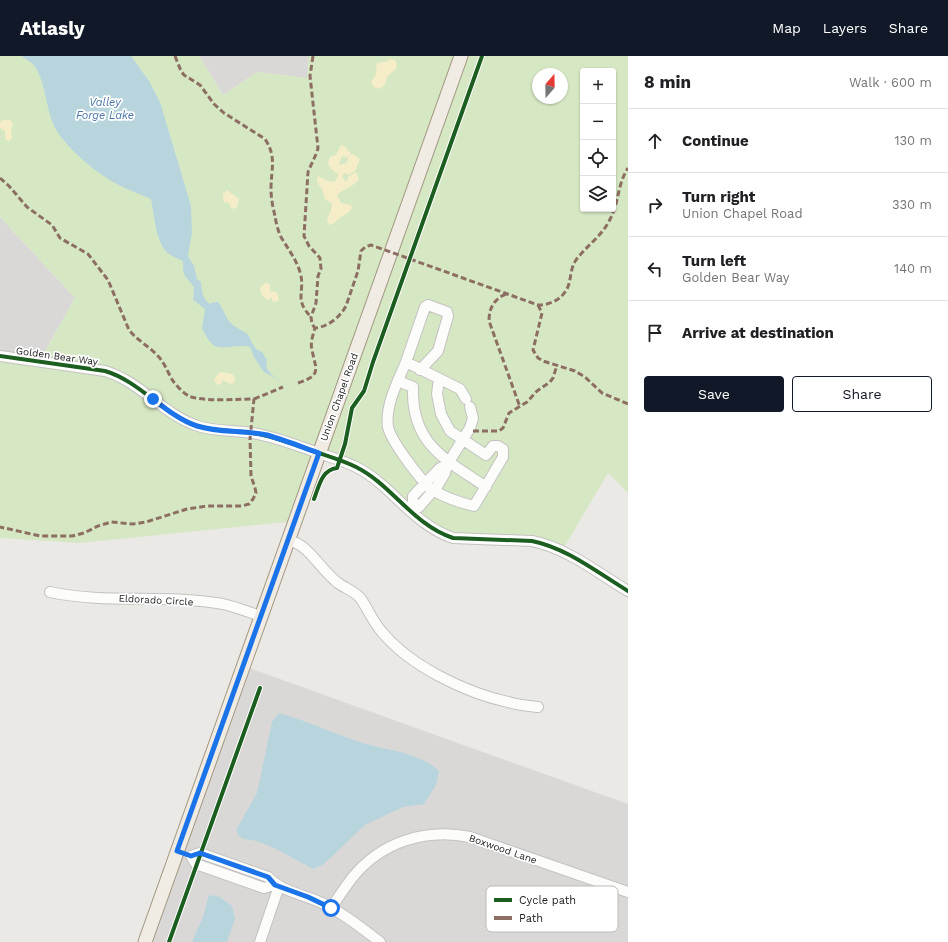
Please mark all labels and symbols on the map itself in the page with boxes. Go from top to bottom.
north arrow [532,68,568,104]
water label: Valley Forge Lake [76,96,134,122]
street label: Golden Bear Way [15,345,100,367]
street label: Union Chapel Road [318,352,360,442]
route end [144,390,162,408]
street label: Eldorado Circle [118,593,194,607]
street label: Boxwood Lane [468,832,539,866]
legend [486,886,618,932]
text: Cycle path [519,894,576,907]
route start [322,899,340,917]
text: Path [519,912,543,925]

